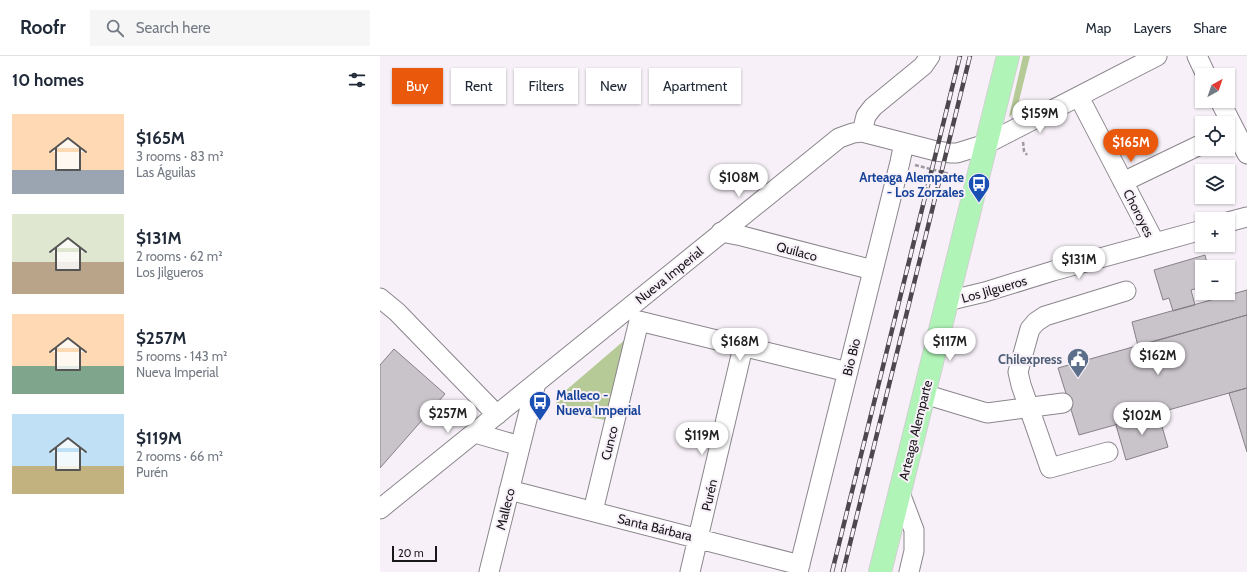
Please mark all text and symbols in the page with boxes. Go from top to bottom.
search box [90,10,370,46]
text: Roofr [20,16,66,39]
icon: search [104,17,126,39]
text: Search here [136,19,210,37]
text: Map [1086,19,1111,37]
text: Layers [1133,19,1171,37]
text: Share [1193,19,1227,37]
chip: Buy [392,68,443,104]
chip: Rent [451,68,506,104]
chip: Filters [514,68,578,104]
chip: New [586,68,641,104]
chip: Apartment [649,68,741,104]
north arrow [1195,68,1235,108]
map controls [1195,68,1235,300]
icon: filters [346,69,368,91]
text: 10 homes [12,70,84,90]
pin: $159M [1012,100,1068,134]
text: $159M [1021,105,1059,121]
button: locate [1195,116,1235,156]
text: $165M [136,128,185,148]
pin: $165M [1103,129,1159,163]
icon: home [44,130,92,178]
text: $165M [1112,134,1150,150]
text: 3 rooms · 83 m² [136,148,223,164]
text: Las Águilas [136,164,196,180]
pin: $108M [711,164,767,198]
button: layers [1195,164,1235,204]
text: $108M [719,169,759,185]
place label: Arteaga Alemparte - Los Zorzales [859,169,964,200]
bus stop icon: Arteaga Alemparte - Los Zorzales [966,171,992,204]
street label: Choroyes [1120,186,1158,240]
button: + [1195,212,1235,252]
text: $131M [136,228,182,248]
icon: home [44,230,92,278]
street label: Quilaco [775,238,819,264]
street label: Nueva Imperial [632,243,706,307]
pin: $131M [1051,246,1107,280]
text: 2 rooms · 62 m² [136,248,223,264]
text: $131M [1062,251,1096,267]
button: − [1195,260,1235,300]
text: Los Jilgueros [136,264,203,280]
street label: Los Jilgueros [959,272,1029,306]
text: $257M [136,328,186,348]
pin: $168M [712,328,768,362]
pin: $117M [922,328,978,362]
icon: home [44,330,92,378]
text: $168M [721,333,759,349]
text: $117M [933,333,967,349]
street label: Bio Bio [839,337,863,377]
pin: $162M [1130,342,1186,376]
public building icon: Chilexpress [1065,346,1091,379]
text: $162M [1139,347,1177,363]
text: 5 rooms · 143 m² [136,348,227,364]
place label: Chilexpress [998,351,1062,367]
text: Nueva Imperial [136,364,219,380]
street label: Arteaga Alemparte [895,378,935,482]
place label: Malleco - Nueva Imperial [556,387,641,418]
bus stop icon: Malleco - Nueva Imperial [527,389,553,422]
pin: $257M [420,400,476,434]
pin: $102M [1114,402,1170,436]
text: $257M [429,405,467,421]
text: $102M [1122,407,1162,423]
pin: $119M [674,422,730,456]
street label: Cunco [597,424,621,462]
text: $119M [684,427,720,443]
text: $119M [136,428,182,448]
icon: home [44,430,92,478]
text: 2 rooms · 66 m² [136,448,223,464]
text: Purén [136,464,168,480]
street label: Purén [698,478,720,512]
street label: Malleco [492,486,518,532]
street label: Santa Bárbara [616,510,695,544]
scale bar [392,544,437,563]
text: 20 m [398,546,424,560]

